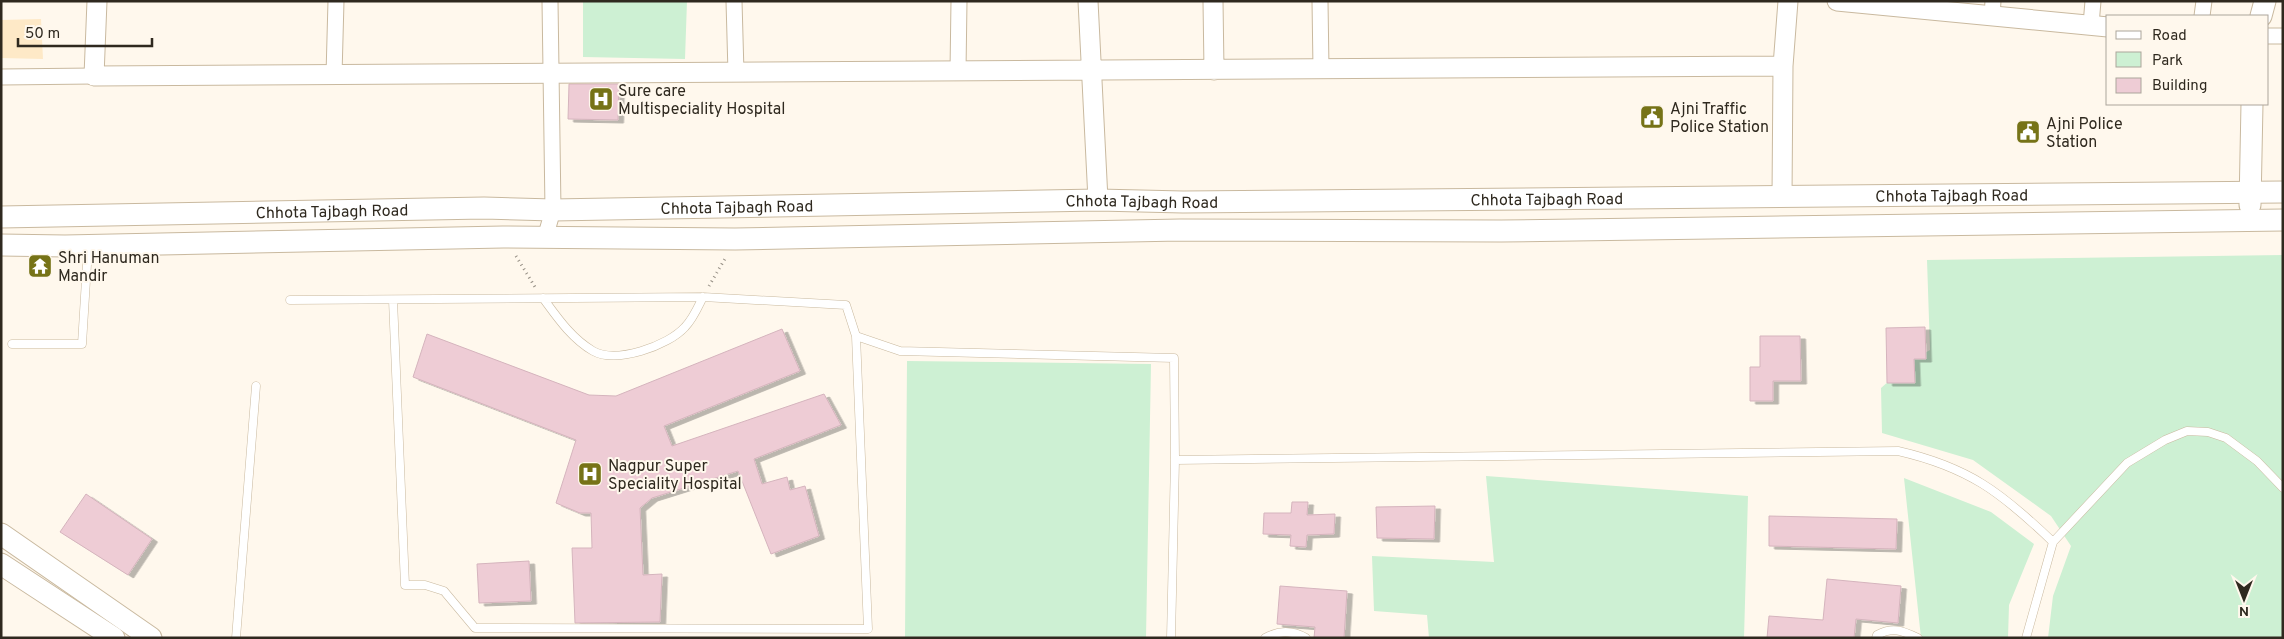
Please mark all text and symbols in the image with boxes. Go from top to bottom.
scale bar [18,15,151,47]
legend [2106,15,2269,105]
text: 50 m [25,25,60,44]
text: Road [2152,27,2187,46]
text: Park [2152,52,2183,71]
text: Building [2152,77,2207,96]
place label: Sure care Multispeciality Hospital [618,82,785,120]
hospital icon: Sure care Multispeciality Hospital [588,86,614,112]
place label: Ajni Traffic Police Station [1670,100,1769,138]
public building icon: Ajni Traffic Police Station [1639,104,1665,130]
place label: Ajni Police Station [2046,115,2123,153]
public building icon: Ajni Police Station [2015,119,2041,145]
street label: Chhota Tajbagh Road [1875,186,2028,208]
street label: Chhota Tajbagh Road [1470,190,1623,211]
street label: Chhota Tajbagh Road [1065,192,1218,214]
street label: Chhota Tajbagh Road [660,197,813,220]
street label: Chhota Tajbagh Road [255,201,409,224]
place label: Shri Hanuman Mandir [58,249,160,287]
temple icon: Shri Hanuman Mandir [27,253,53,279]
place label: Nagpur Super Speciality Hospital [608,457,742,495]
hospital icon: Nagpur Super Speciality Hospital [577,461,603,487]
north arrow [2219,574,2269,624]
text: N [2239,602,2249,619]

